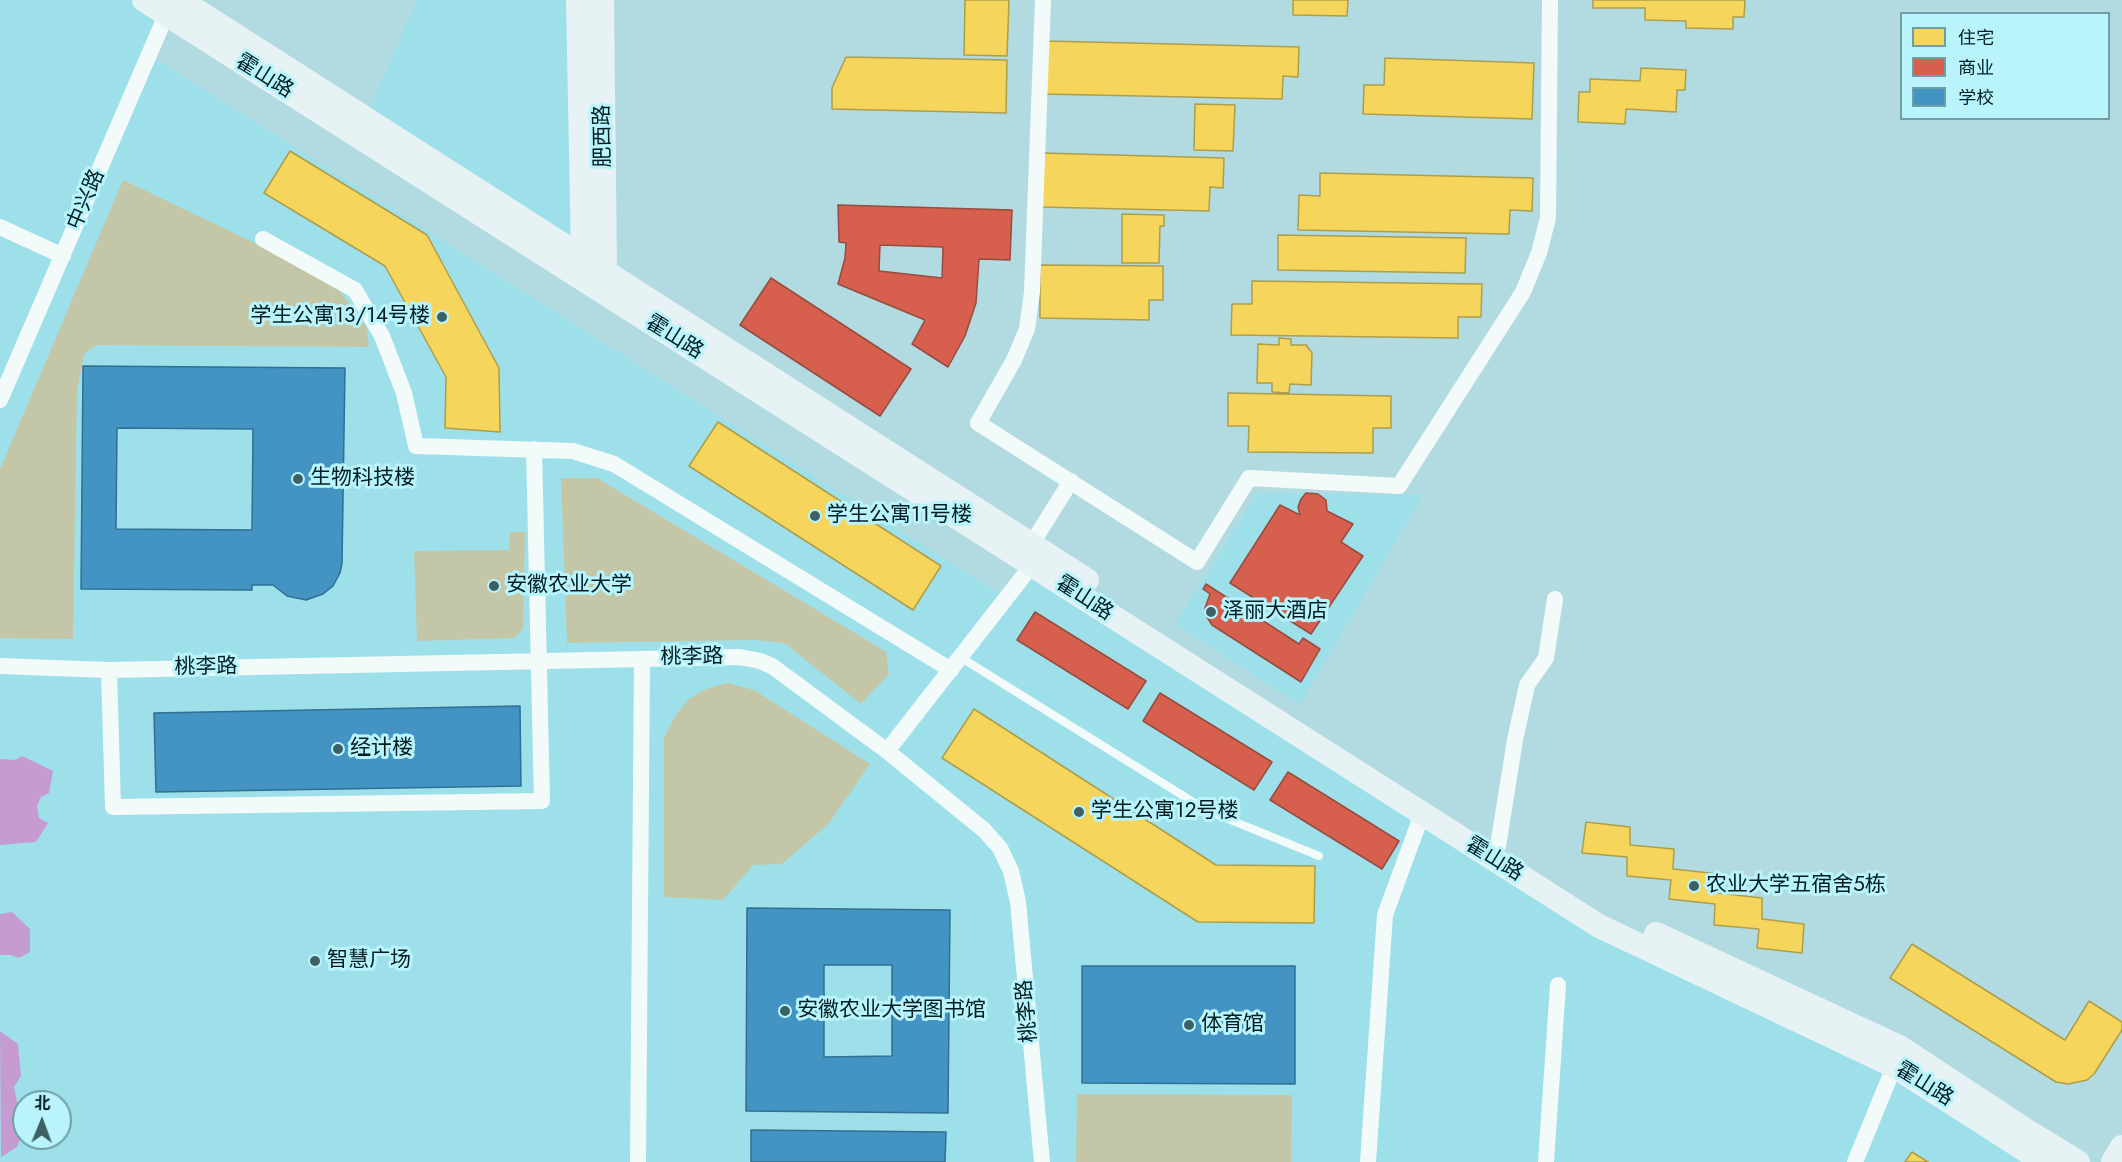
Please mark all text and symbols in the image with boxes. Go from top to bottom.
legend [1900,12,2110,120]
text: 住宅 [1958,25,1994,51]
street label: 霍山路 [231,50,297,104]
text: 商业 [1958,55,1994,81]
text: 学校 [1958,85,1994,111]
street label: 肥西路 [591,104,617,168]
street label: 中兴路 [63,166,111,234]
place label: 学生公寓13/14号楼 [251,304,430,330]
marker: 学生公寓13/14号楼 [435,310,449,324]
street label: 霍山路 [641,311,707,365]
place label: 生物科技楼 [310,466,415,492]
marker: 生物科技楼 [291,472,305,486]
place label: 学生公寓11号楼 [827,503,972,529]
marker: 学生公寓11号楼 [808,509,822,523]
street label: 霍山路 [1051,571,1117,627]
place label: 安徽农业大学 [506,573,632,599]
marker: 安徽农业大学 [487,579,501,593]
place label: 泽丽大酒店 [1223,599,1328,625]
marker: 泽丽大酒店 [1204,605,1218,619]
street label: 桃李路 [660,645,724,671]
street label: 桃李路 [174,655,238,681]
place label: 经计楼 [350,736,413,762]
marker: 经计楼 [331,742,345,756]
place label: 学生公寓12号楼 [1091,799,1238,825]
marker: 学生公寓12号楼 [1072,805,1086,819]
street label: 霍山路 [1461,833,1527,887]
place label: 农业大学五宿舍5栋 [1706,873,1886,899]
marker: 农业大学五宿舍5栋 [1687,879,1701,893]
place label: 智慧广场 [327,948,411,974]
marker: 智慧广场 [308,954,322,968]
street label: 桃李路 [1013,979,1043,1043]
place label: 安徽农业大学图书馆 [797,998,986,1024]
marker: 安徽农业大学图书馆 [778,1004,792,1018]
place label: 体育馆 [1201,1012,1264,1038]
marker: 体育馆 [1182,1018,1196,1032]
street label: 霍山路 [1891,1058,1957,1112]
north arrow [12,1090,72,1150]
text: 北 [34,1092,50,1115]

